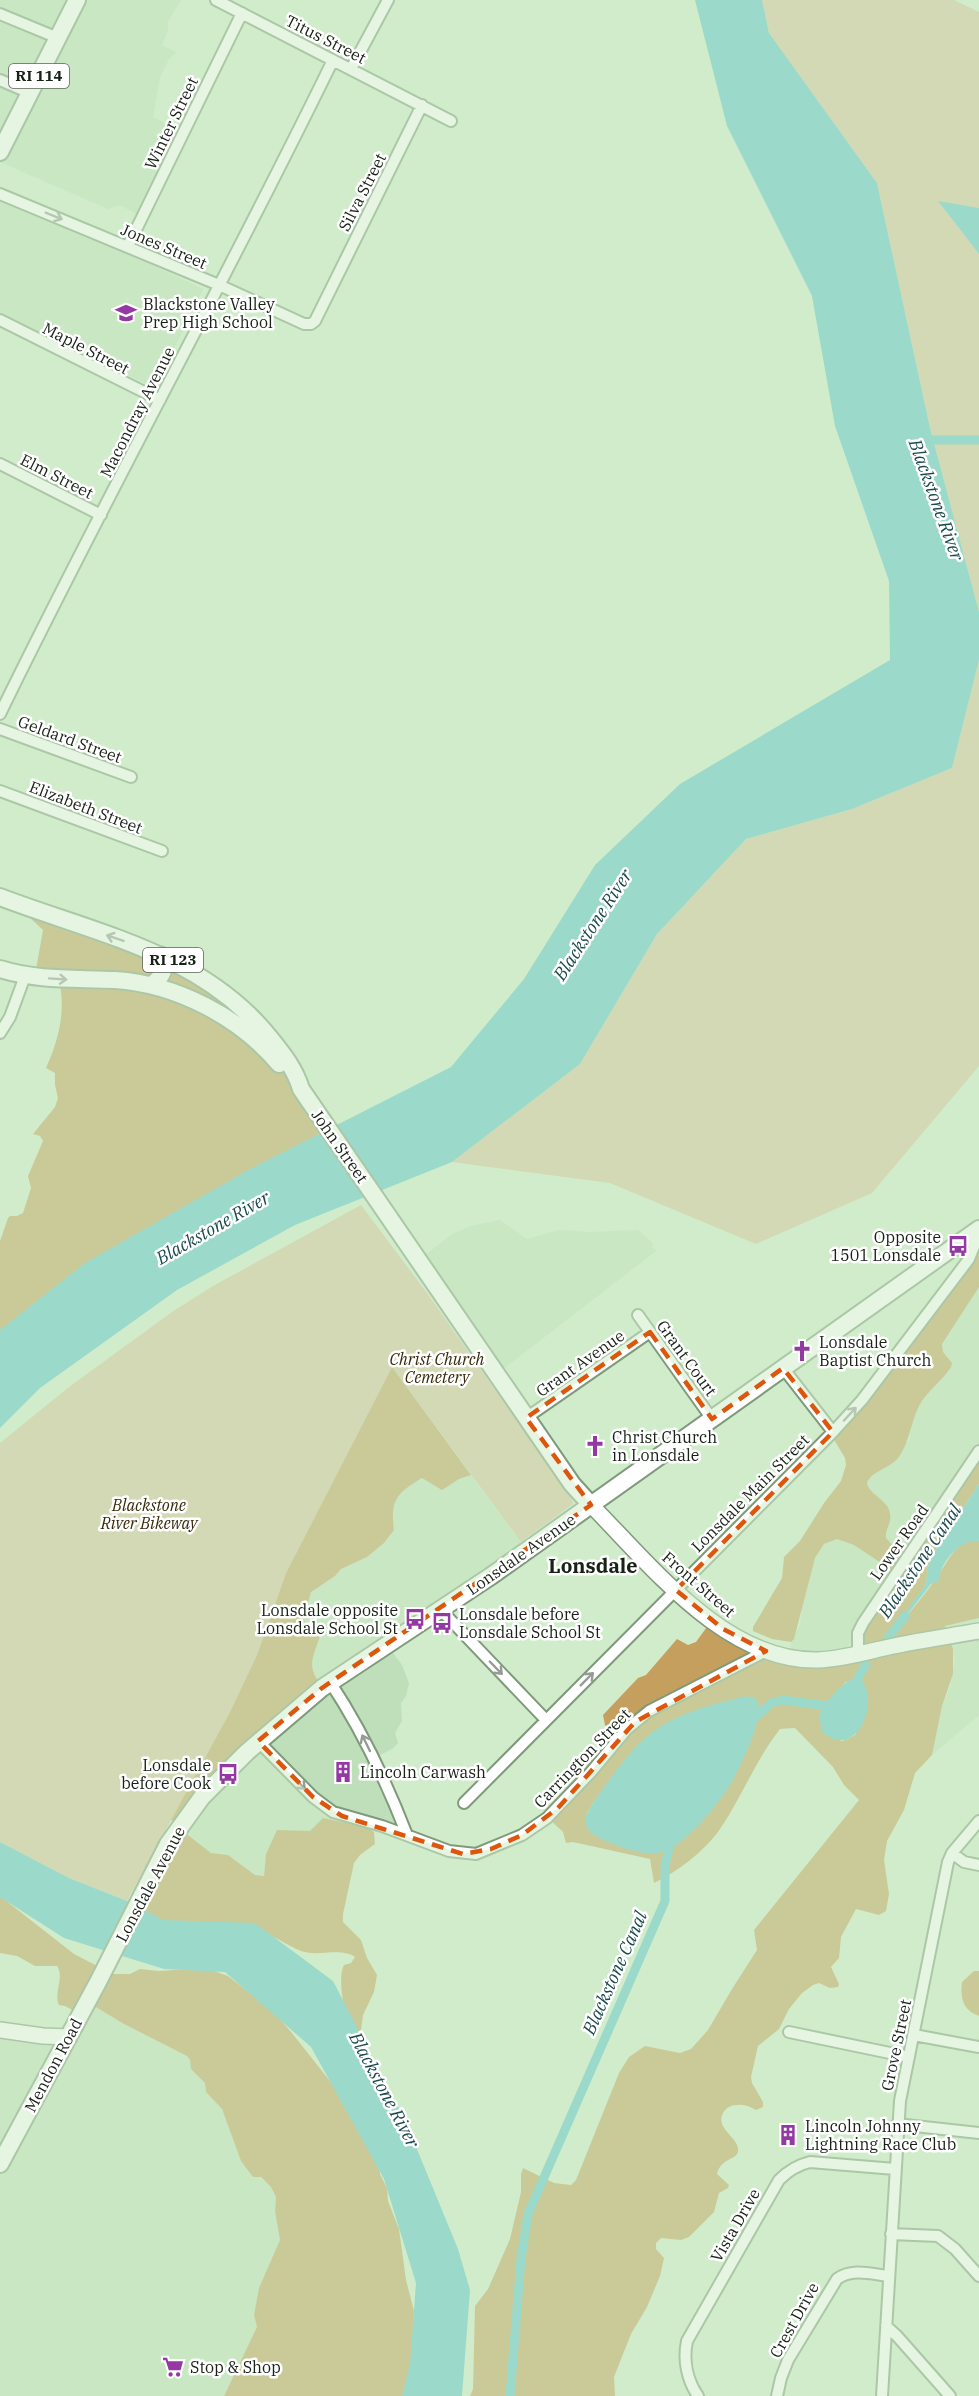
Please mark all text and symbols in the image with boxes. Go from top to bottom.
street label: Titus Street [282,10,370,68]
road number: RI 114 [9,64,69,88]
street label: Winter Street [140,73,202,173]
street label: Silva Street [334,149,390,234]
one-way arrow [44,211,63,222]
street label: Jones Street [118,219,210,273]
place label: Blackstone Valley Prep High School [143,294,275,332]
school or university icon: Blackstone Valley Prep High School [114,301,138,325]
street label: Maple Street [39,318,133,379]
street label: Macondray Avenue [95,343,179,481]
water label: Blackstone River [904,435,969,565]
street label: Elm Street [17,449,97,503]
street label: Geldard Street [15,711,125,767]
street label: Elizabeth Street [27,776,146,838]
water label: Blackstone River [548,864,638,985]
one-way arrow [106,932,125,943]
road number: RI 123 [143,948,203,972]
one-way arrow [47,974,67,985]
street label: John Street [307,1105,373,1187]
water label: Blackstone River [151,1185,275,1270]
place label: Opposite 1501 Lonsdale [830,1227,941,1265]
bus stop icon: Opposite 1501 Lonsdale [946,1234,970,1258]
street label: Grant Court [653,1316,721,1400]
street label: Grant Avenue [532,1325,628,1401]
place label: Lonsdale Baptist Church [819,1332,932,1370]
church icon: Lonsdale Baptist Church [790,1339,814,1363]
park label: Christ Church Cemetery [390,1349,485,1387]
one-way arrow [843,1407,857,1422]
place label: Christ Church in Lonsdale [612,1427,717,1465]
street label: Lonsdale Main Street [687,1430,813,1556]
church icon: Christ Church in Lonsdale [583,1434,607,1458]
park label: Blackstone River Bikeway [100,1495,199,1533]
water label: Blackstone Canal [872,1499,967,1623]
street label: Lower Road [865,1500,933,1584]
street label: Lonsdale Avenue [463,1509,579,1599]
street label: Front Street [658,1547,740,1621]
district label: Lonsdale [548,1552,638,1579]
place label: Lonsdale opposite Lonsdale School St [256,1600,398,1638]
place label: Lonsdale before Lonsdale School St [459,1604,601,1642]
bus stop icon: Lonsdale opposite Lonsdale School St [403,1607,427,1631]
bus stop icon: Lonsdale before Lonsdale School St [430,1611,454,1635]
one-way arrow [488,1660,503,1675]
one-way arrow [580,1671,595,1686]
street label: Carrington Street [529,1704,635,1812]
one-way arrow [360,1734,372,1752]
place label: Lonsdale before Cook [121,1755,212,1793]
building icon: Lincoln Carwash [331,1760,355,1784]
bus stop icon: Lonsdale before Cook [216,1762,240,1786]
place label: Lincoln Carwash [360,1762,486,1782]
one-way arrow [292,1775,307,1790]
street label: Lonsdale Avenue [111,1823,189,1945]
water label: Blackstone Canal [577,1907,652,2039]
street label: Grove Street [877,1997,916,2093]
street label: Mendon Road [20,2014,86,2115]
water label: Blackstone River [344,2027,425,2152]
place label: Lincoln Johnny Lightning Race Club [805,2116,956,2154]
building icon: Lincoln Johnny Lightning Race Club [776,2123,800,2147]
street label: Vista Drive [706,2185,764,2265]
street label: Crest Drive [765,2279,823,2361]
supermarket icon: Stop & Shop [161,2355,185,2379]
place label: Stop & Shop [190,2357,281,2377]

